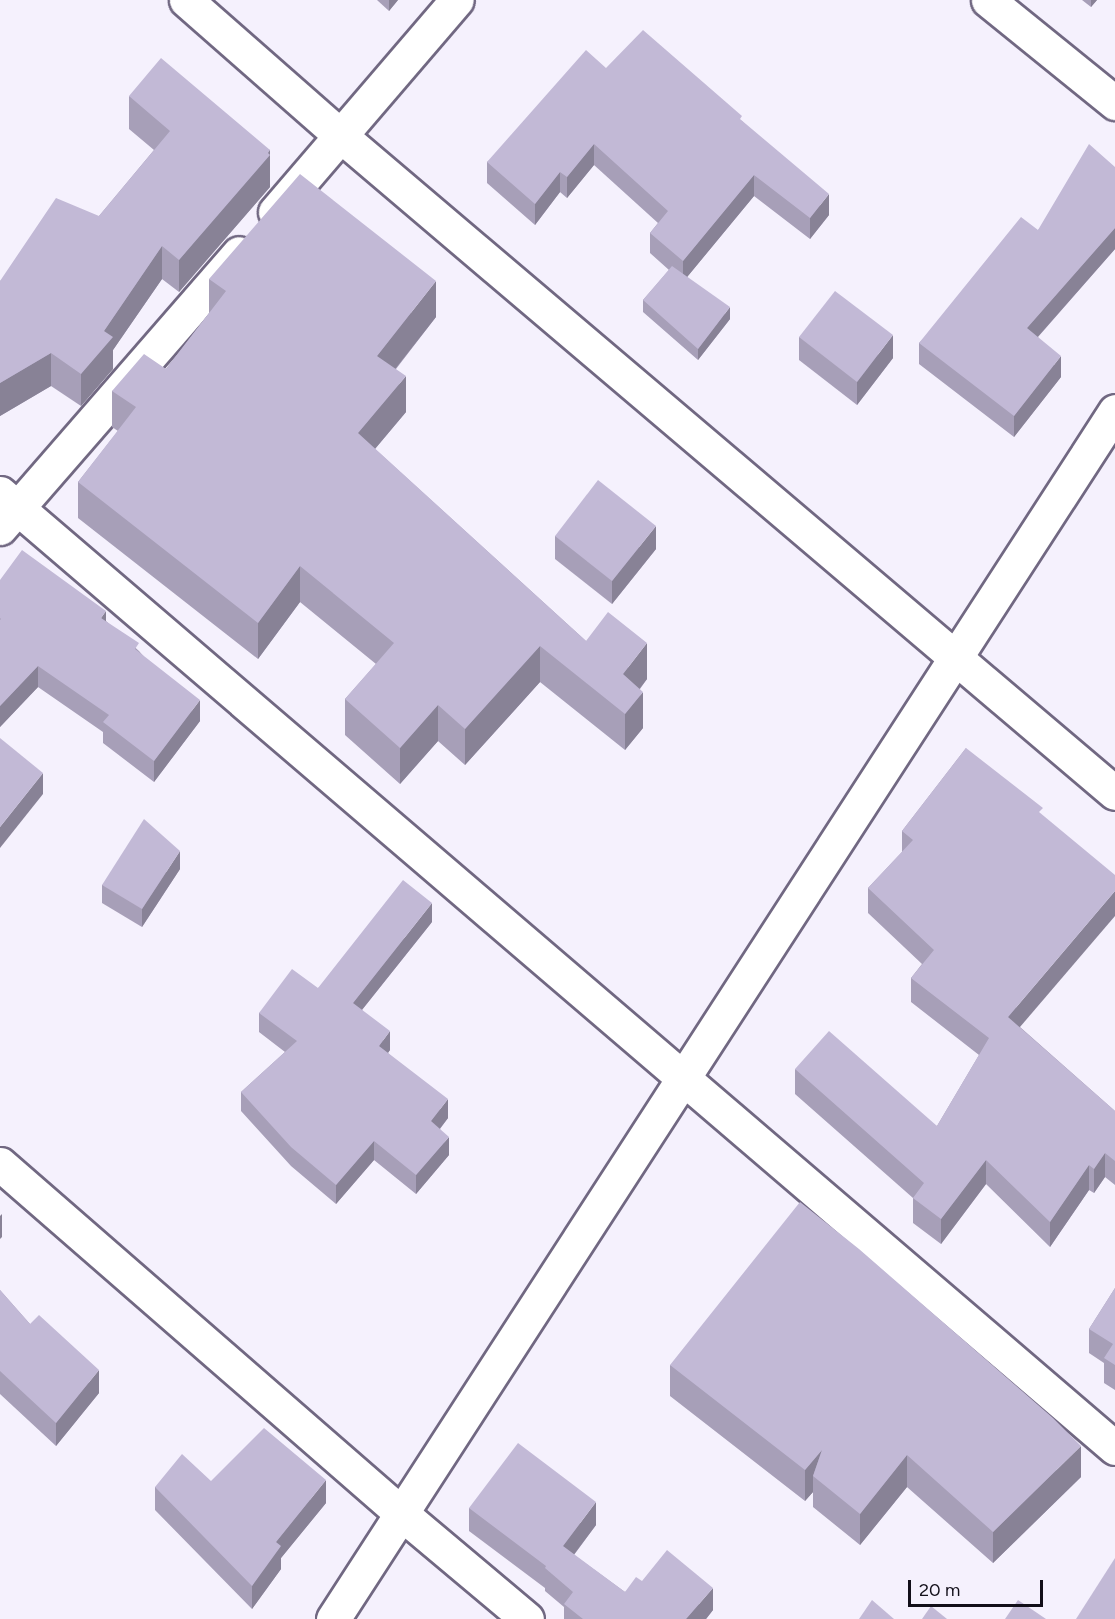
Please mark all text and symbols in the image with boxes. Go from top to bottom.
scale bar [911,1568,1046,1606]
text: 20 m [919,1579,960,1601]

